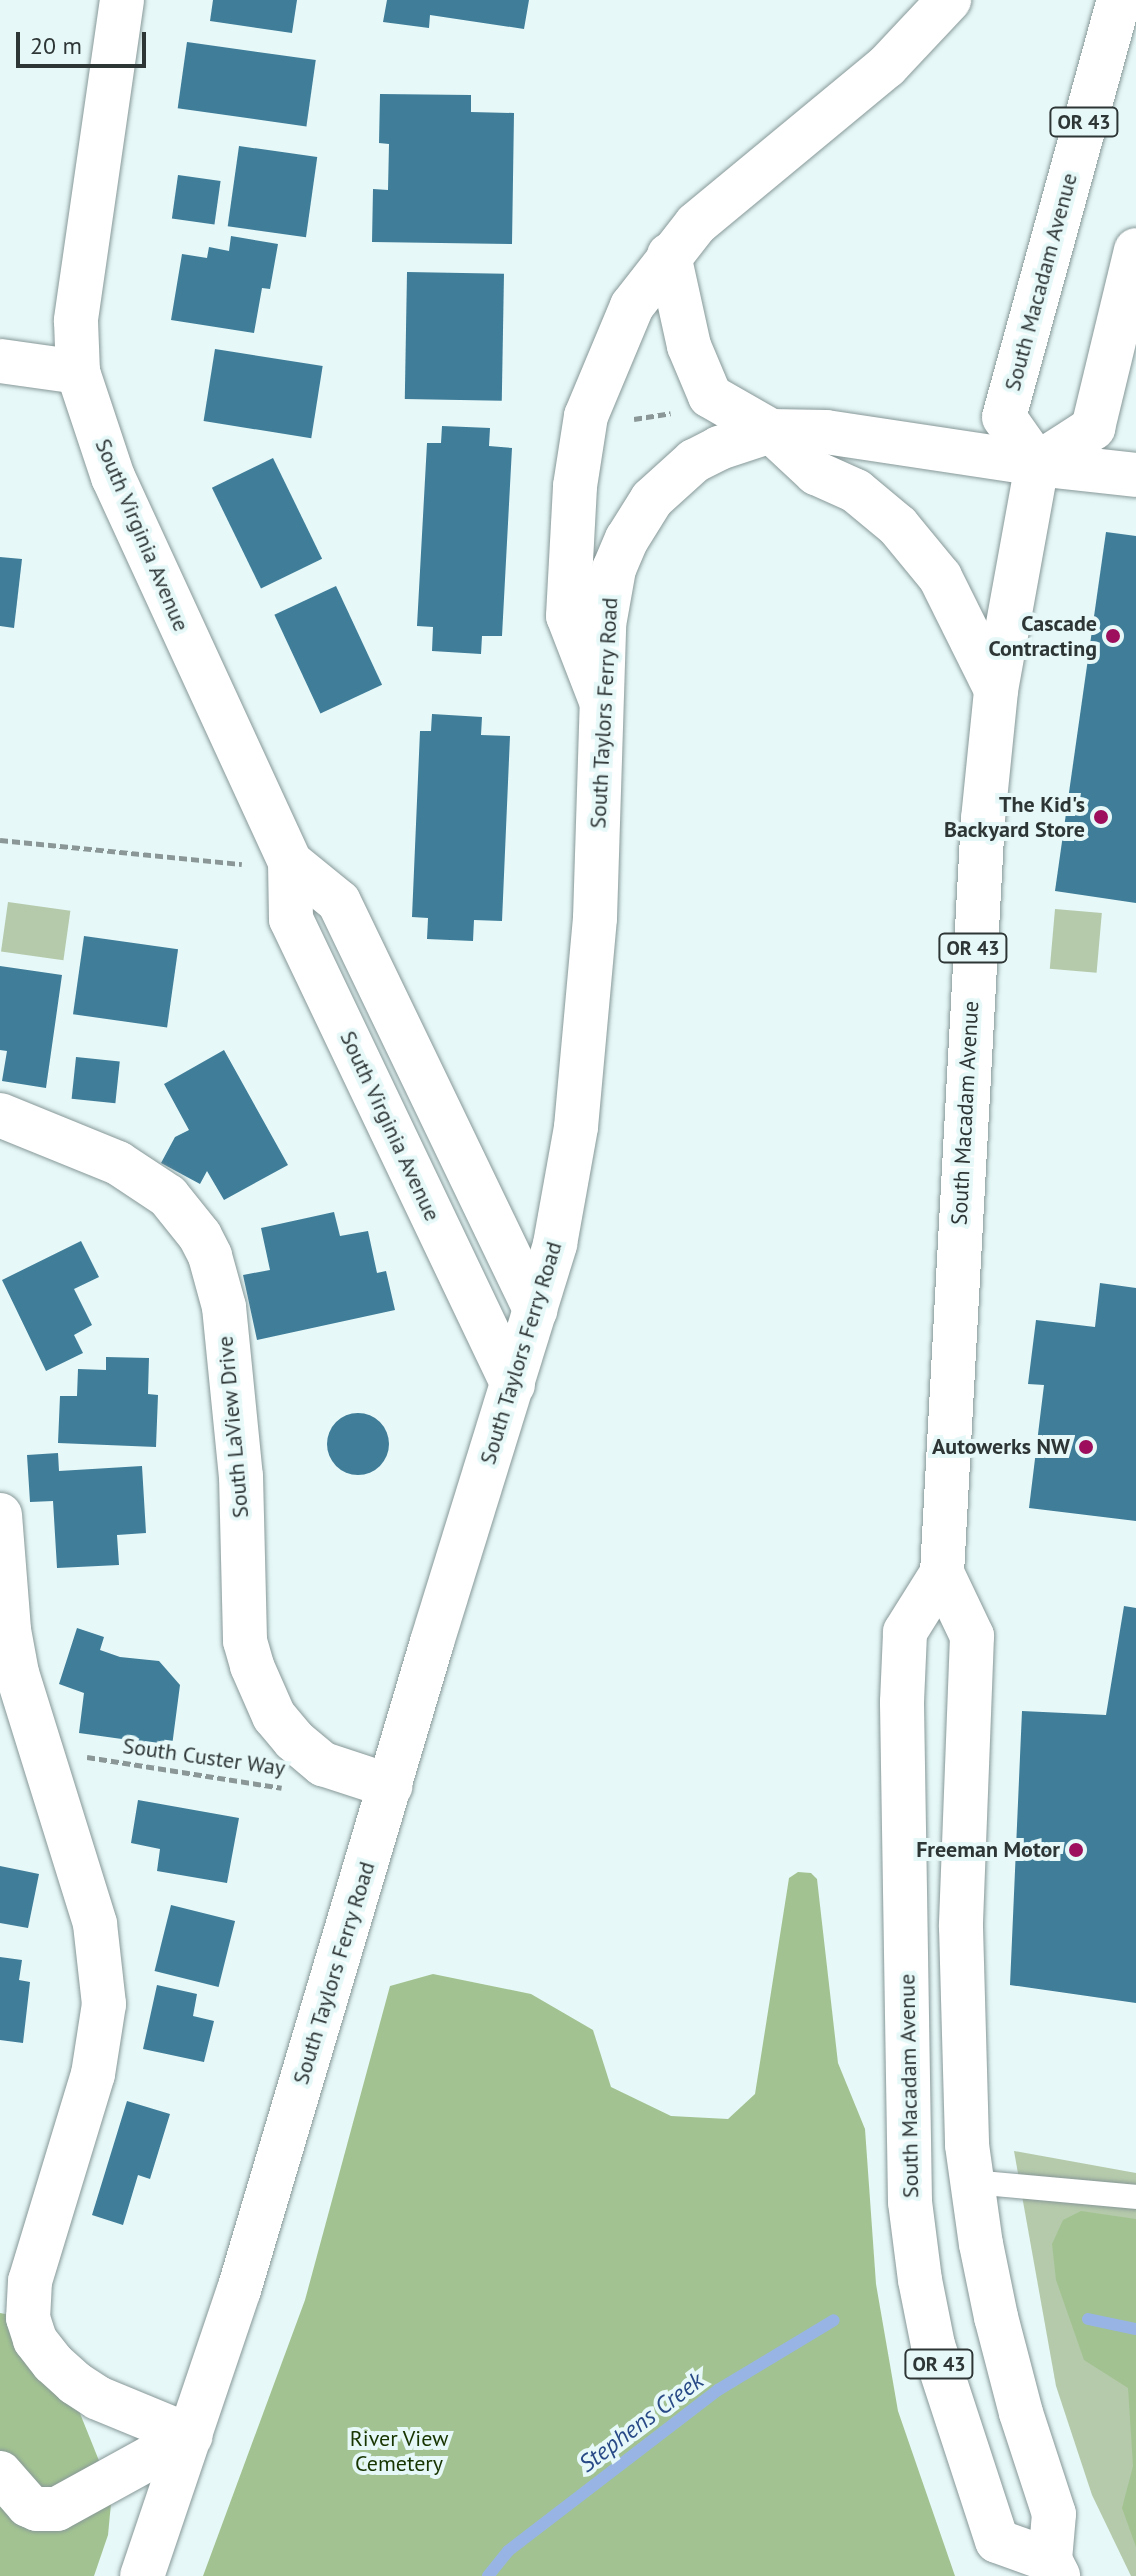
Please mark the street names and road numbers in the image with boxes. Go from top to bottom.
road number: OR 43 [1048,106,1120,138]
street label: South Macadam Avenue [999,170,1083,394]
street label: South Virginia Avenue [89,434,195,636]
street label: South Taylors Ferry Road [585,596,623,830]
road number: OR 43 [937,932,1009,964]
street label: South Macadam Avenue [946,1000,984,1226]
street label: South Virginia Avenue [334,1026,446,1226]
street label: South Taylors Ferry Road [474,1238,568,1468]
street label: South LaView Drive [212,1335,254,1519]
street label: South Custer Way [121,1733,287,1781]
street label: South Taylors Ferry Road [287,1858,381,2088]
street label: South Macadam Avenue [894,1973,924,2199]
road number: OR 43 [903,2348,975,2380]

